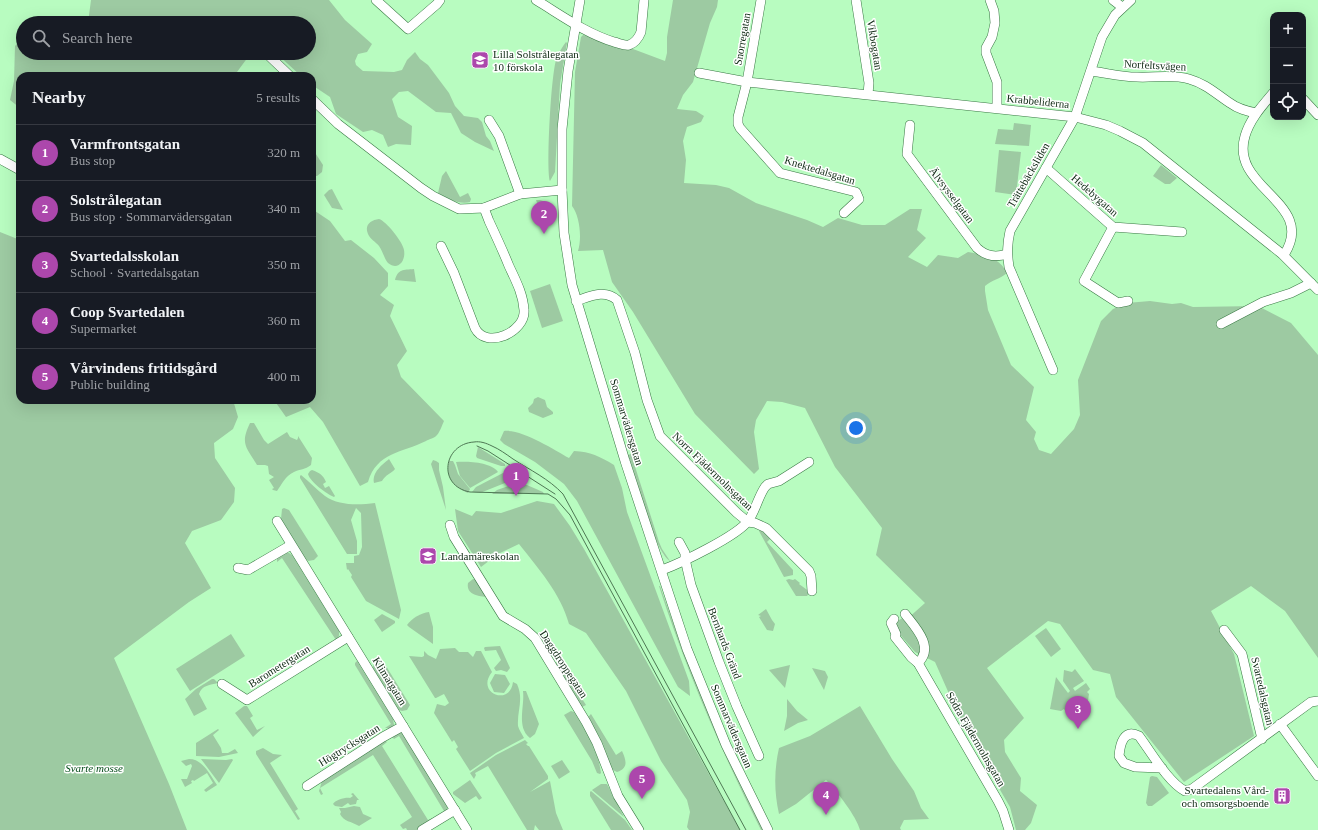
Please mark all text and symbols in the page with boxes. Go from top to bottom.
street label: Snorregatan [731,11,753,66]
map controls [1270,12,1306,120]
button: + [1270,12,1306,48]
search box [16,16,316,60]
street label: Vikbogatan [865,19,885,71]
icon: search [30,27,52,49]
text: Search here [62,30,132,46]
place label: Lilla Solstrålegatan 10 förskola [493,48,579,73]
button: − [1270,48,1306,84]
school or university icon: Lilla Solstrålegatan 10 förskola [470,50,490,70]
street label: Norfeltsvägen [1124,57,1187,73]
button: locate [1270,84,1306,120]
text: Nearby [32,88,86,107]
text: 5 results [256,90,300,105]
street label: Krabbeliderna [1006,92,1070,110]
text: Varmfrontsgatan [70,136,180,152]
street label: Trättebäcksliden [1005,140,1052,210]
text: 1 [42,145,48,160]
text: 320 m [267,145,300,160]
text: Bus stop [70,153,115,168]
street label: Knektedalsgatan [783,154,857,187]
street label: Älvsysselgatan [927,165,977,226]
street label: Hedebygatan [1069,171,1121,219]
text: Solstrålegatan [70,192,162,208]
text: 2 [42,201,48,216]
text: 340 m [267,201,300,216]
pin: 2 [531,201,557,234]
text: Bus stop · Sommarvädersgatan [70,209,232,224]
text: Svartedalsskolan [70,248,179,264]
text: 3 [42,257,48,272]
text: 350 m [267,257,300,272]
text: School · Svartedalsgatan [70,265,199,280]
text: Coop Svartedalen [70,304,185,320]
text: 4 [42,313,48,328]
text: 360 m [267,313,300,328]
text: Supermarket [70,321,136,336]
text: Vårvindens fritidsgård [70,360,217,376]
text: 5 [42,369,48,384]
text: 400 m [267,369,300,384]
text: Public building [70,377,150,392]
street label: Sommarvädersgatan [608,377,646,467]
your location [846,418,866,438]
street label: Norra Fjädermolnsgatan [670,429,756,513]
pin: 1 [503,463,529,496]
school or university icon: Landamäreskolan [418,546,438,566]
place label: Landamäreskolan [441,550,520,562]
street label: Bernhards Gränd [706,606,744,681]
street label: Daggdroppegatan [538,628,591,700]
street label: Barometergatan [246,642,312,690]
street label: Klimatgatan [371,655,410,708]
street label: Svartedalsgatan [1249,656,1277,727]
street label: Sommarvädersgatan [709,682,755,770]
street label: Södra Fjädermolnsgatan [944,690,1008,789]
pin: 3 [1065,696,1091,729]
street label: Högtrycksgatan [316,721,382,769]
park label: Svarte mosse [65,762,123,774]
pin: 5 [629,766,655,799]
pin: 4 [813,782,839,815]
place label: Svartedalens Vård- och omsorgsboende [1182,784,1269,809]
building icon: Svartedalens Vård- och omsorgsboende [1272,786,1292,806]

